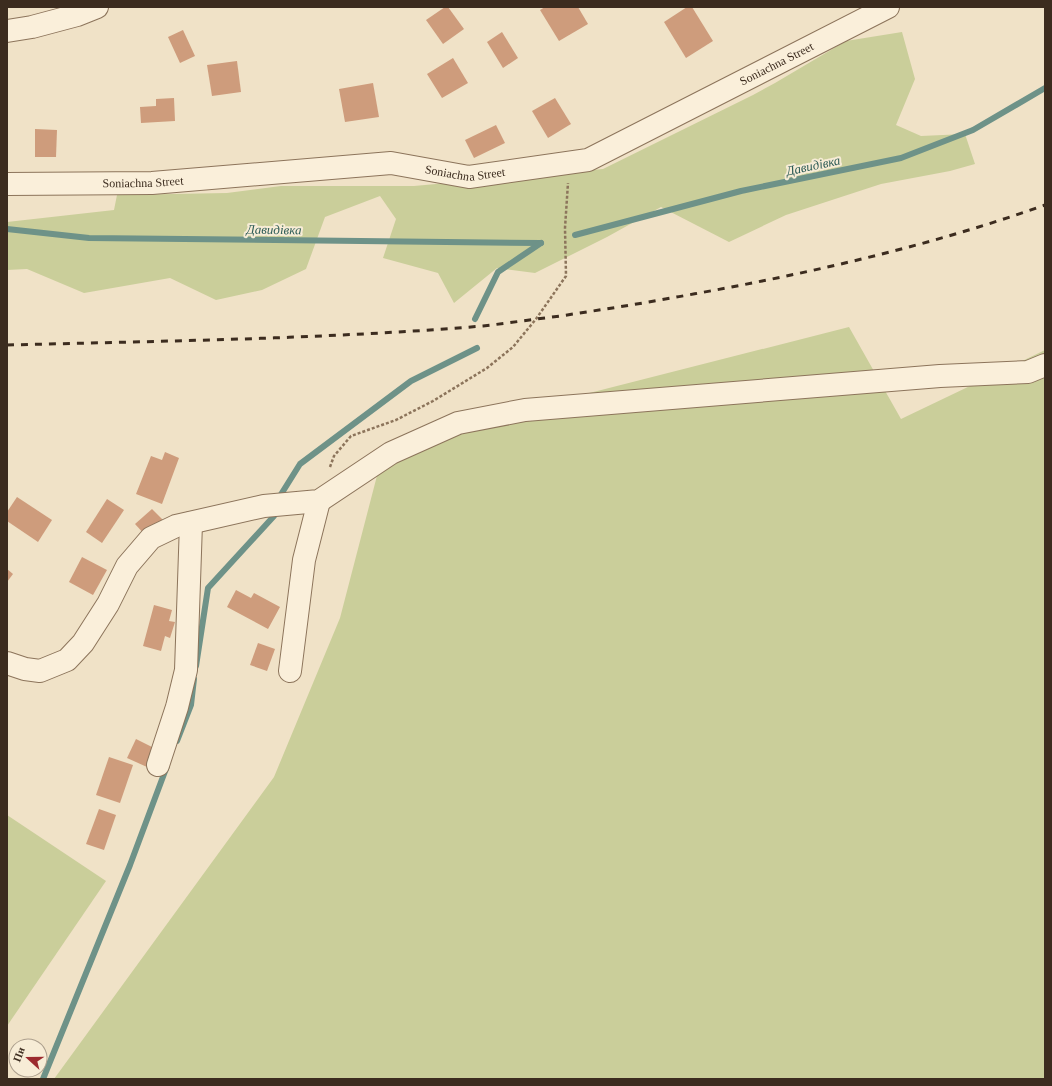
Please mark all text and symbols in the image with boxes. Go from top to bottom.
street label: Soniachna Street [737,39,816,88]
water label: Давидівка [783,152,842,179]
street label: Soniachna Street [424,162,507,184]
street label: Soniachna Street [102,173,185,190]
water label: Давидівка [244,221,302,237]
north arrow [8,1038,48,1078]
text: Пн [10,1045,27,1064]

